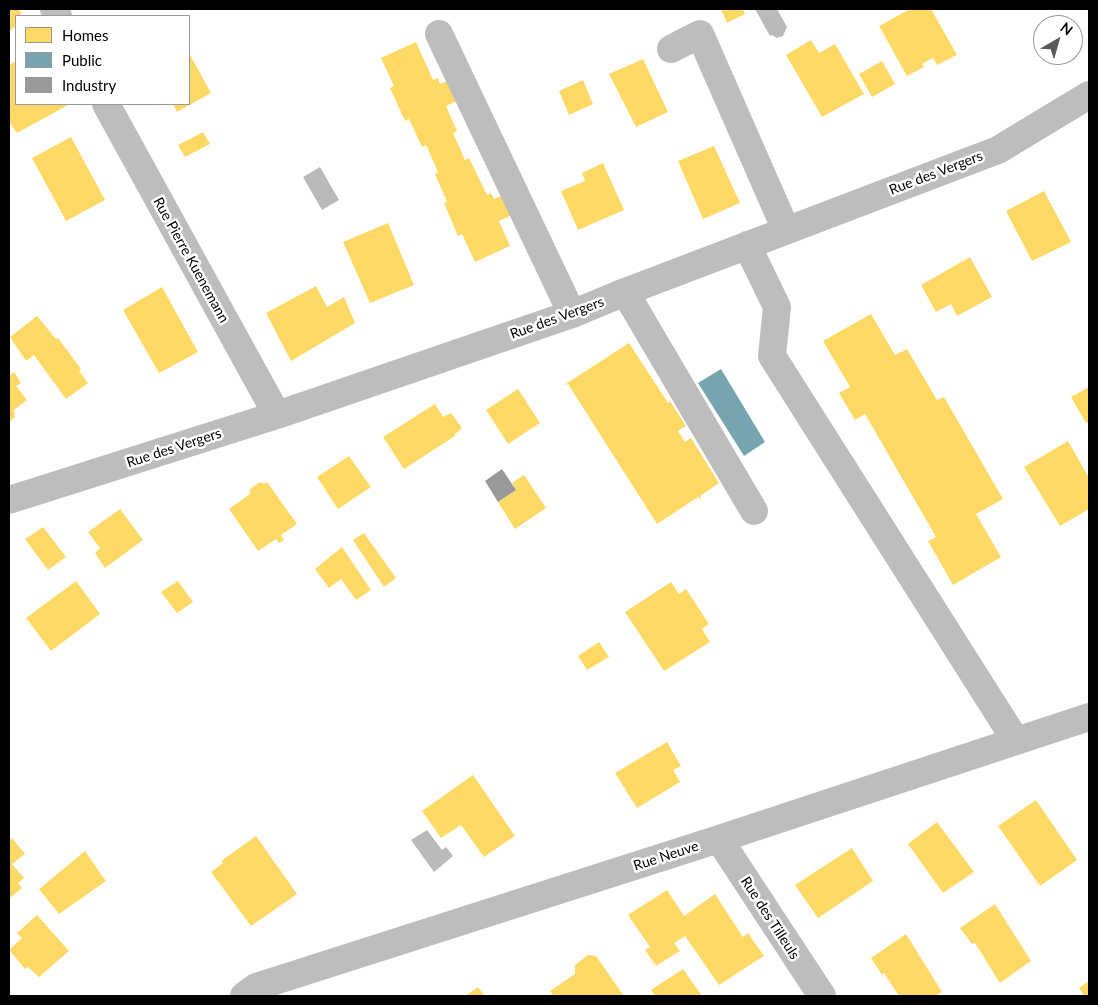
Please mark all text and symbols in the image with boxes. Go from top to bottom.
legend [15,15,190,105]
north arrow [1033,15,1083,65]
text: N [1057,19,1076,39]
text: Homes [62,26,108,44]
text: Public [62,51,102,69]
text: Industry [62,76,116,94]
street label: Rue des Vergers [887,147,985,199]
street label: Rue Pierre Kuenemann [150,194,232,326]
street label: Rue des Vergers [508,293,606,343]
street label: Rue des Vergers [125,425,223,471]
street label: Rue Neuve [631,838,701,874]
street label: Rue des Tilleuls [737,874,803,962]

